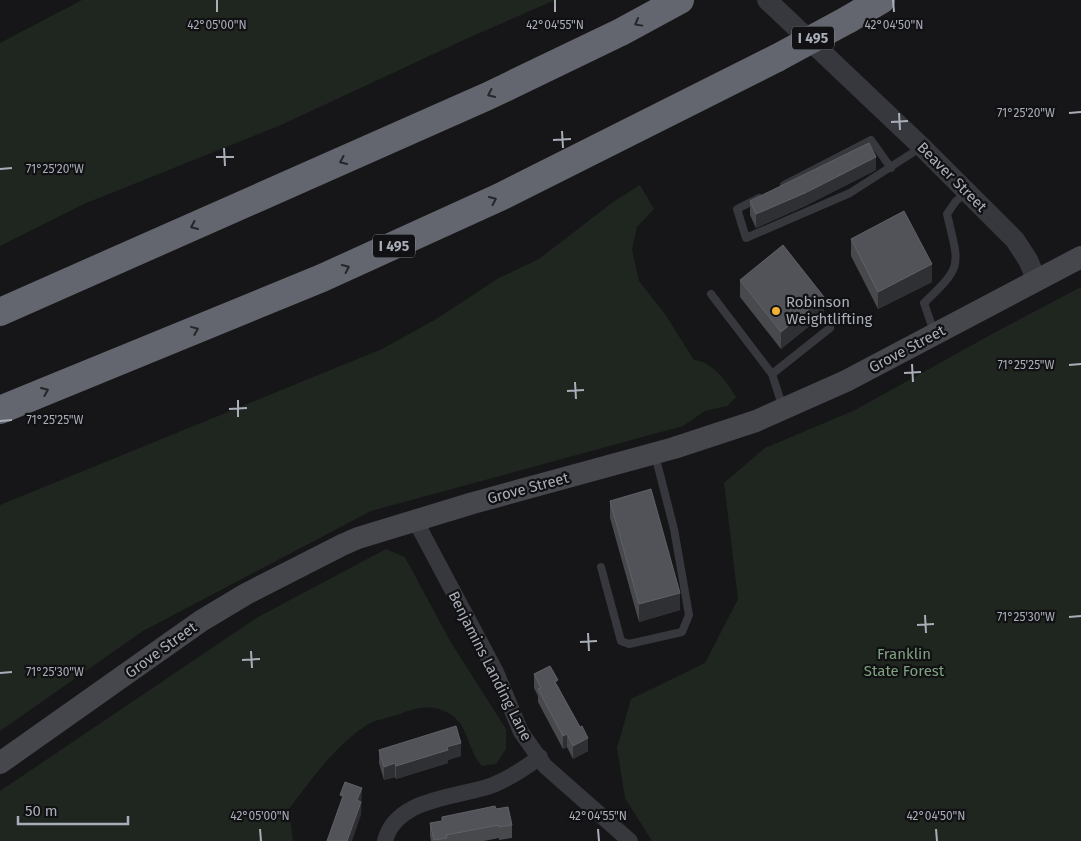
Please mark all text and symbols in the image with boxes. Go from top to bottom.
one-way arrow [634,17,643,27]
text: 42°05'00"N [187,18,247,32]
text: 42°04'55"N [526,18,584,32]
text: 42°04'50"N [864,18,924,32]
road number: I 495 [792,26,834,49]
one-way arrow [487,88,496,98]
text: 71°25'20"W [997,106,1055,120]
street label: Beaver Street [913,138,991,216]
one-way arrow [339,155,348,165]
text: 71°25'20"W [26,162,84,176]
one-way arrow [488,195,497,206]
one-way arrow [190,220,199,231]
road number: I 495 [373,235,415,258]
one-way arrow [341,263,350,274]
place label: Robinson Weightlifting [786,293,873,328]
marker: Robinson Weightlifting [770,305,782,317]
street label: Grove Street [866,321,949,377]
one-way arrow [191,325,199,335]
text: 71°25'25"W [997,358,1055,372]
one-way arrow [40,386,49,397]
text: 71°25'25"W [26,413,84,427]
street label: Grove Street [485,468,571,508]
street label: Benjamins Landing Lane [444,588,536,744]
text: 71°25'30"W [997,610,1055,624]
street label: Grove Street [122,618,201,682]
park label: Franklin State Forest [864,645,945,680]
text: 71°25'30"W [26,665,84,679]
scale bar [18,794,128,826]
text: 50 m [25,802,58,820]
text: 42°05'00"N [230,809,290,823]
text: 42°04'55"N [569,809,627,823]
text: 42°04'50"N [906,809,966,823]

